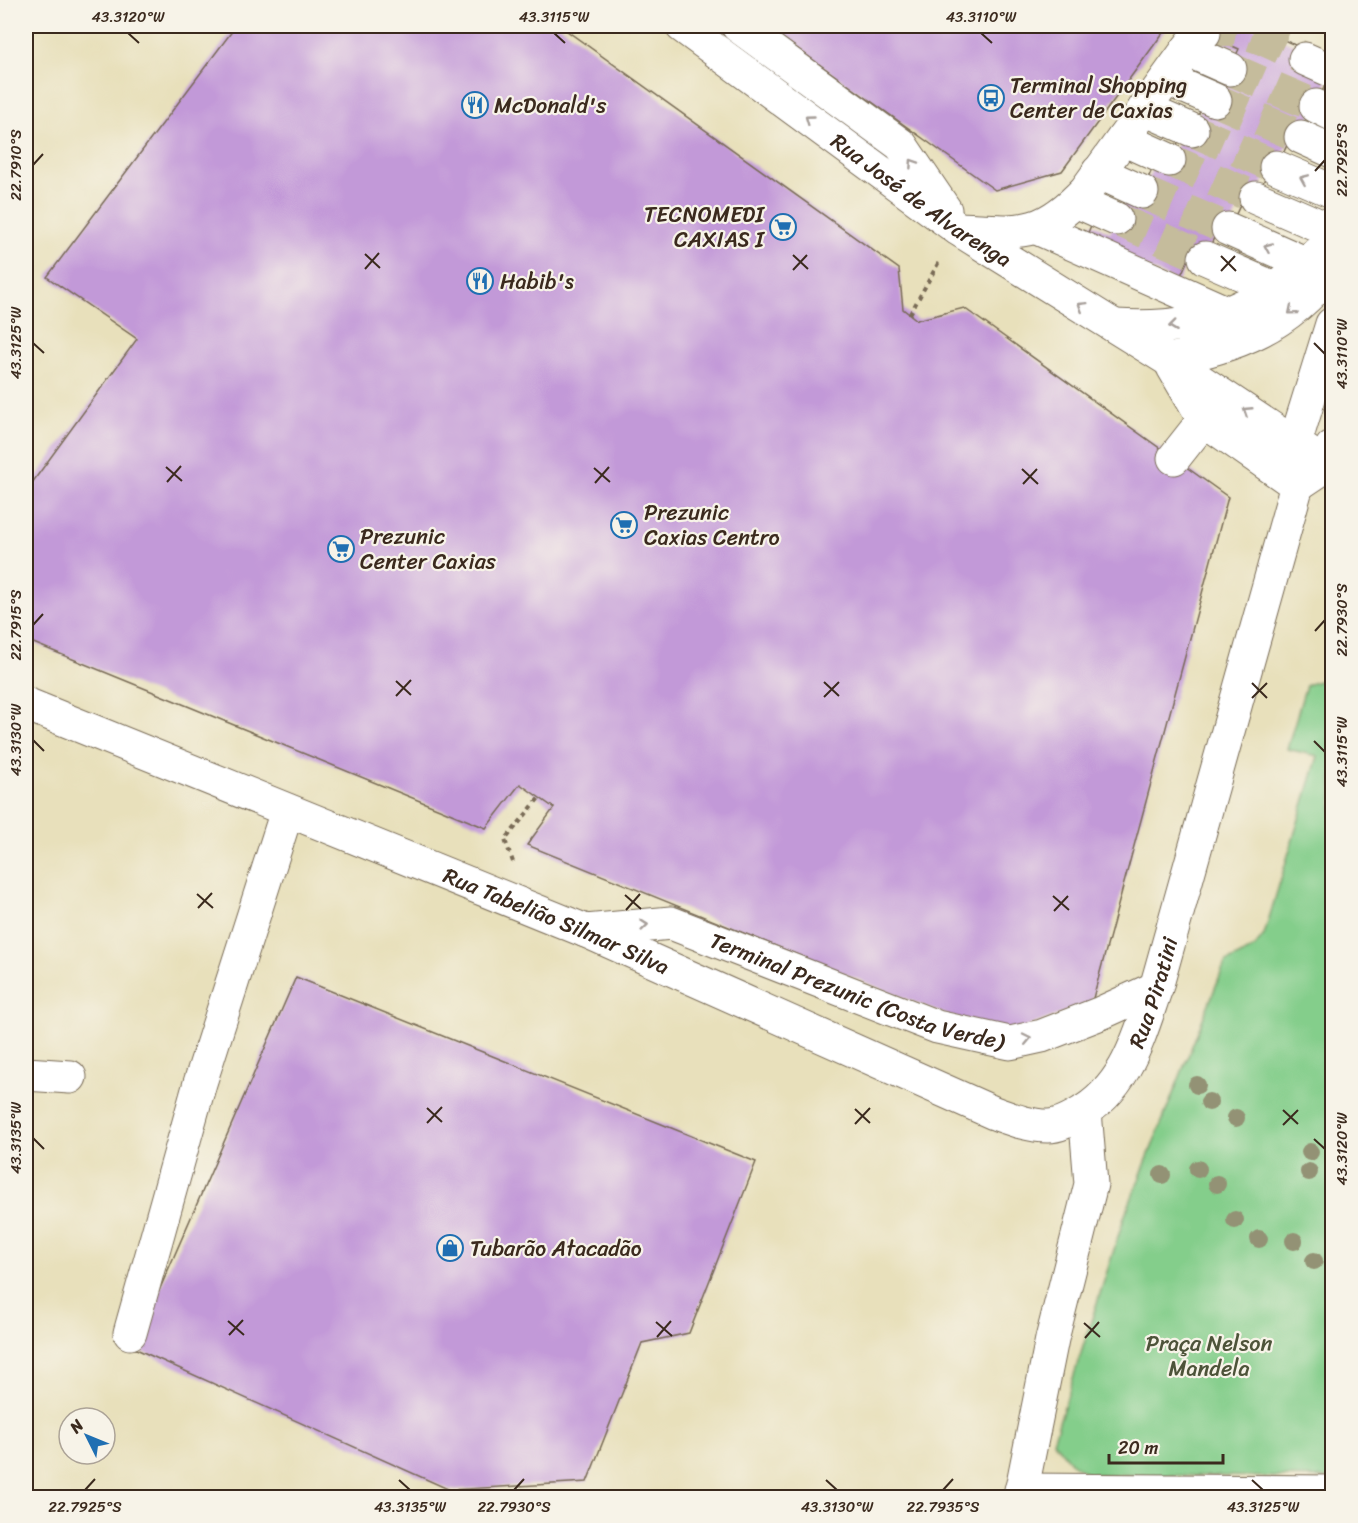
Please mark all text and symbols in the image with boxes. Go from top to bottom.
text: 43.3120°W [92,4,165,30]
text: 43.3115°W [519,4,590,30]
text: 43.3110°W [946,4,1017,30]
place label: Terminal Shopping Center de Caxias [1010,66,1187,130]
bus stop icon: Terminal Shopping Center de Caxias [976,83,1006,113]
place label: McDonald's [494,86,607,125]
restaurant icon: McDonald's [460,90,490,120]
one-way arrow [805,115,816,126]
street label: Rua José de Alvarenga [822,122,1020,278]
text: 22.7925°S [1329,123,1355,197]
text: 22.7910°S [3,129,29,201]
one-way arrow [910,158,921,169]
one-way arrow [1300,174,1311,186]
place label: TECNOMEDI CAXIAS I [644,195,765,259]
supermarket icon: TECNOMEDI CAXIAS I [768,212,798,242]
one-way arrow [1263,242,1274,254]
place label: Habib's [500,262,574,301]
restaurant icon: Habib's [465,266,495,296]
one-way arrow [1078,302,1089,313]
one-way arrow [1288,304,1299,315]
text: 43.3125°W [3,306,29,379]
text: 43.3110°W [1329,318,1355,389]
one-way arrow [1169,319,1178,332]
one-way arrow [1242,407,1253,418]
place label: Prezunic Caxias Centro [644,493,780,557]
supermarket icon: Prezunic Caxias Centro [609,510,639,540]
place label: Prezunic Center Caxias [360,517,497,581]
supermarket icon: Prezunic Center Caxias [326,534,356,564]
text: 22.7930°S [1329,583,1355,657]
text: 22.7915°S [3,589,29,661]
text: 43.3130°W [3,703,29,776]
text: 43.3115°W [1329,716,1355,787]
street label: Rua Tabelião Silmar Silva [437,856,676,986]
one-way arrow [640,919,649,932]
street label: Terminal Prezunic (Costa Verde) [704,921,1009,1061]
street label: Rua Piratini [1117,932,1190,1054]
one-way arrow [1022,1034,1032,1047]
text: 43.3135°W [3,1101,29,1174]
text: 43.3120°W [1329,1112,1355,1185]
place label: Tubarão Atacadão [470,1229,642,1268]
shop icon: Tubarão Atacadão [435,1233,465,1263]
park label: Praça Nelson Mandela [1146,1324,1272,1388]
north arrow [57,1406,117,1466]
text: N [61,1412,91,1441]
scale bar [1109,1427,1223,1465]
text: 20 m [1118,1432,1158,1464]
text: 22.7925°S [48,1494,122,1520]
text: 43.3135°W [374,1494,447,1520]
text: 22.7930°S [477,1494,551,1520]
text: 43.3130°W [801,1494,874,1520]
text: 22.7935°S [907,1494,980,1520]
text: 43.3125°W [1227,1494,1300,1520]

